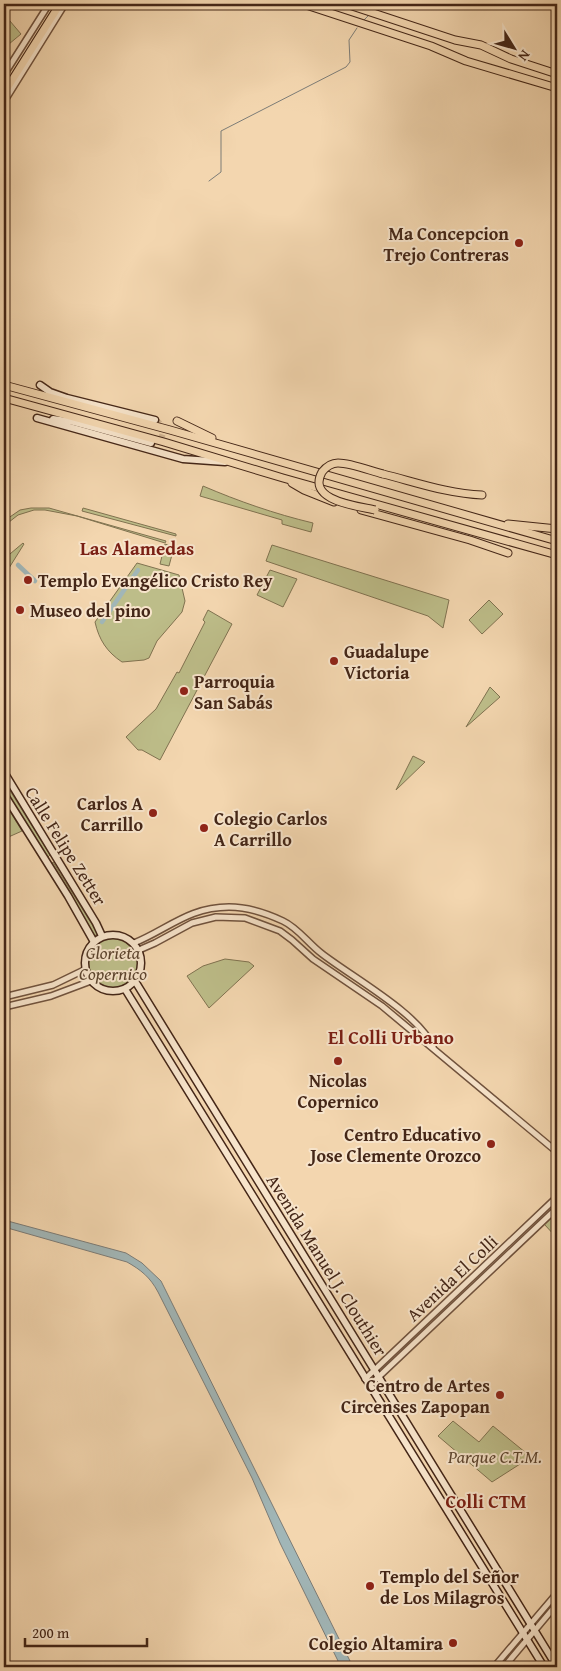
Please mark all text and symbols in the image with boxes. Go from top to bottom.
north arrow [488,22,538,72]
text: N [513,46,535,66]
place label: Ma Concepcion Trejo Contreras [384,220,509,268]
marker: Ma Concepcion Trejo Contreras [513,237,525,249]
district label: Las Alamedas [80,534,194,562]
place label: Templo Evangélico Cristo Rey [38,567,273,594]
marker: Templo Evangélico Cristo Rey [22,574,34,586]
place label: Museo del pino [30,597,151,624]
marker: Museo del pino [14,604,26,616]
place label: Guadalupe Victoria [344,638,429,686]
marker: Guadalupe Victoria [328,655,340,667]
place label: Parroquia San Sabás [194,668,276,716]
marker: Parroquia San Sabás [178,685,190,697]
street label: Calle Felipe Zetter [18,781,114,911]
place label: Carlos A Carrillo [77,790,143,838]
place label: Colegio Carlos A Carrillo [214,805,328,853]
marker: Carlos A Carrillo [147,807,159,819]
marker: Colegio Carlos A Carrillo [198,822,210,834]
park label: Glorieta Copernico [79,939,147,987]
district label: El Colli Urbano [328,1023,454,1051]
marker: Nicolas Copernico [332,1055,344,1067]
place label: Nicolas Copernico [297,1067,379,1115]
place label: Centro Educativo Jose Clemente Orozco [307,1121,481,1169]
marker: Centro Educativo Jose Clemente Orozco [485,1138,497,1150]
street label: Avenida Manuel J. Clouthier [260,1169,394,1362]
street label: Avenida El Colli [400,1228,504,1328]
place label: Centro de Artes Circenses Zapopan [341,1372,490,1420]
marker: Centro de Artes Circenses Zapopan [494,1389,506,1401]
park label: Parque C.T.M. [447,1443,542,1470]
district label: Colli CTM [445,1487,527,1515]
place label: Templo del Señor de Los Milagros [380,1563,520,1611]
marker: Templo del Señor de Los Milagros [364,1580,376,1592]
scale bar [25,1616,148,1648]
text: 200 m [32,1622,70,1643]
place label: Colegio Altamira [309,1630,444,1657]
marker: Colegio Altamira [447,1637,459,1649]

